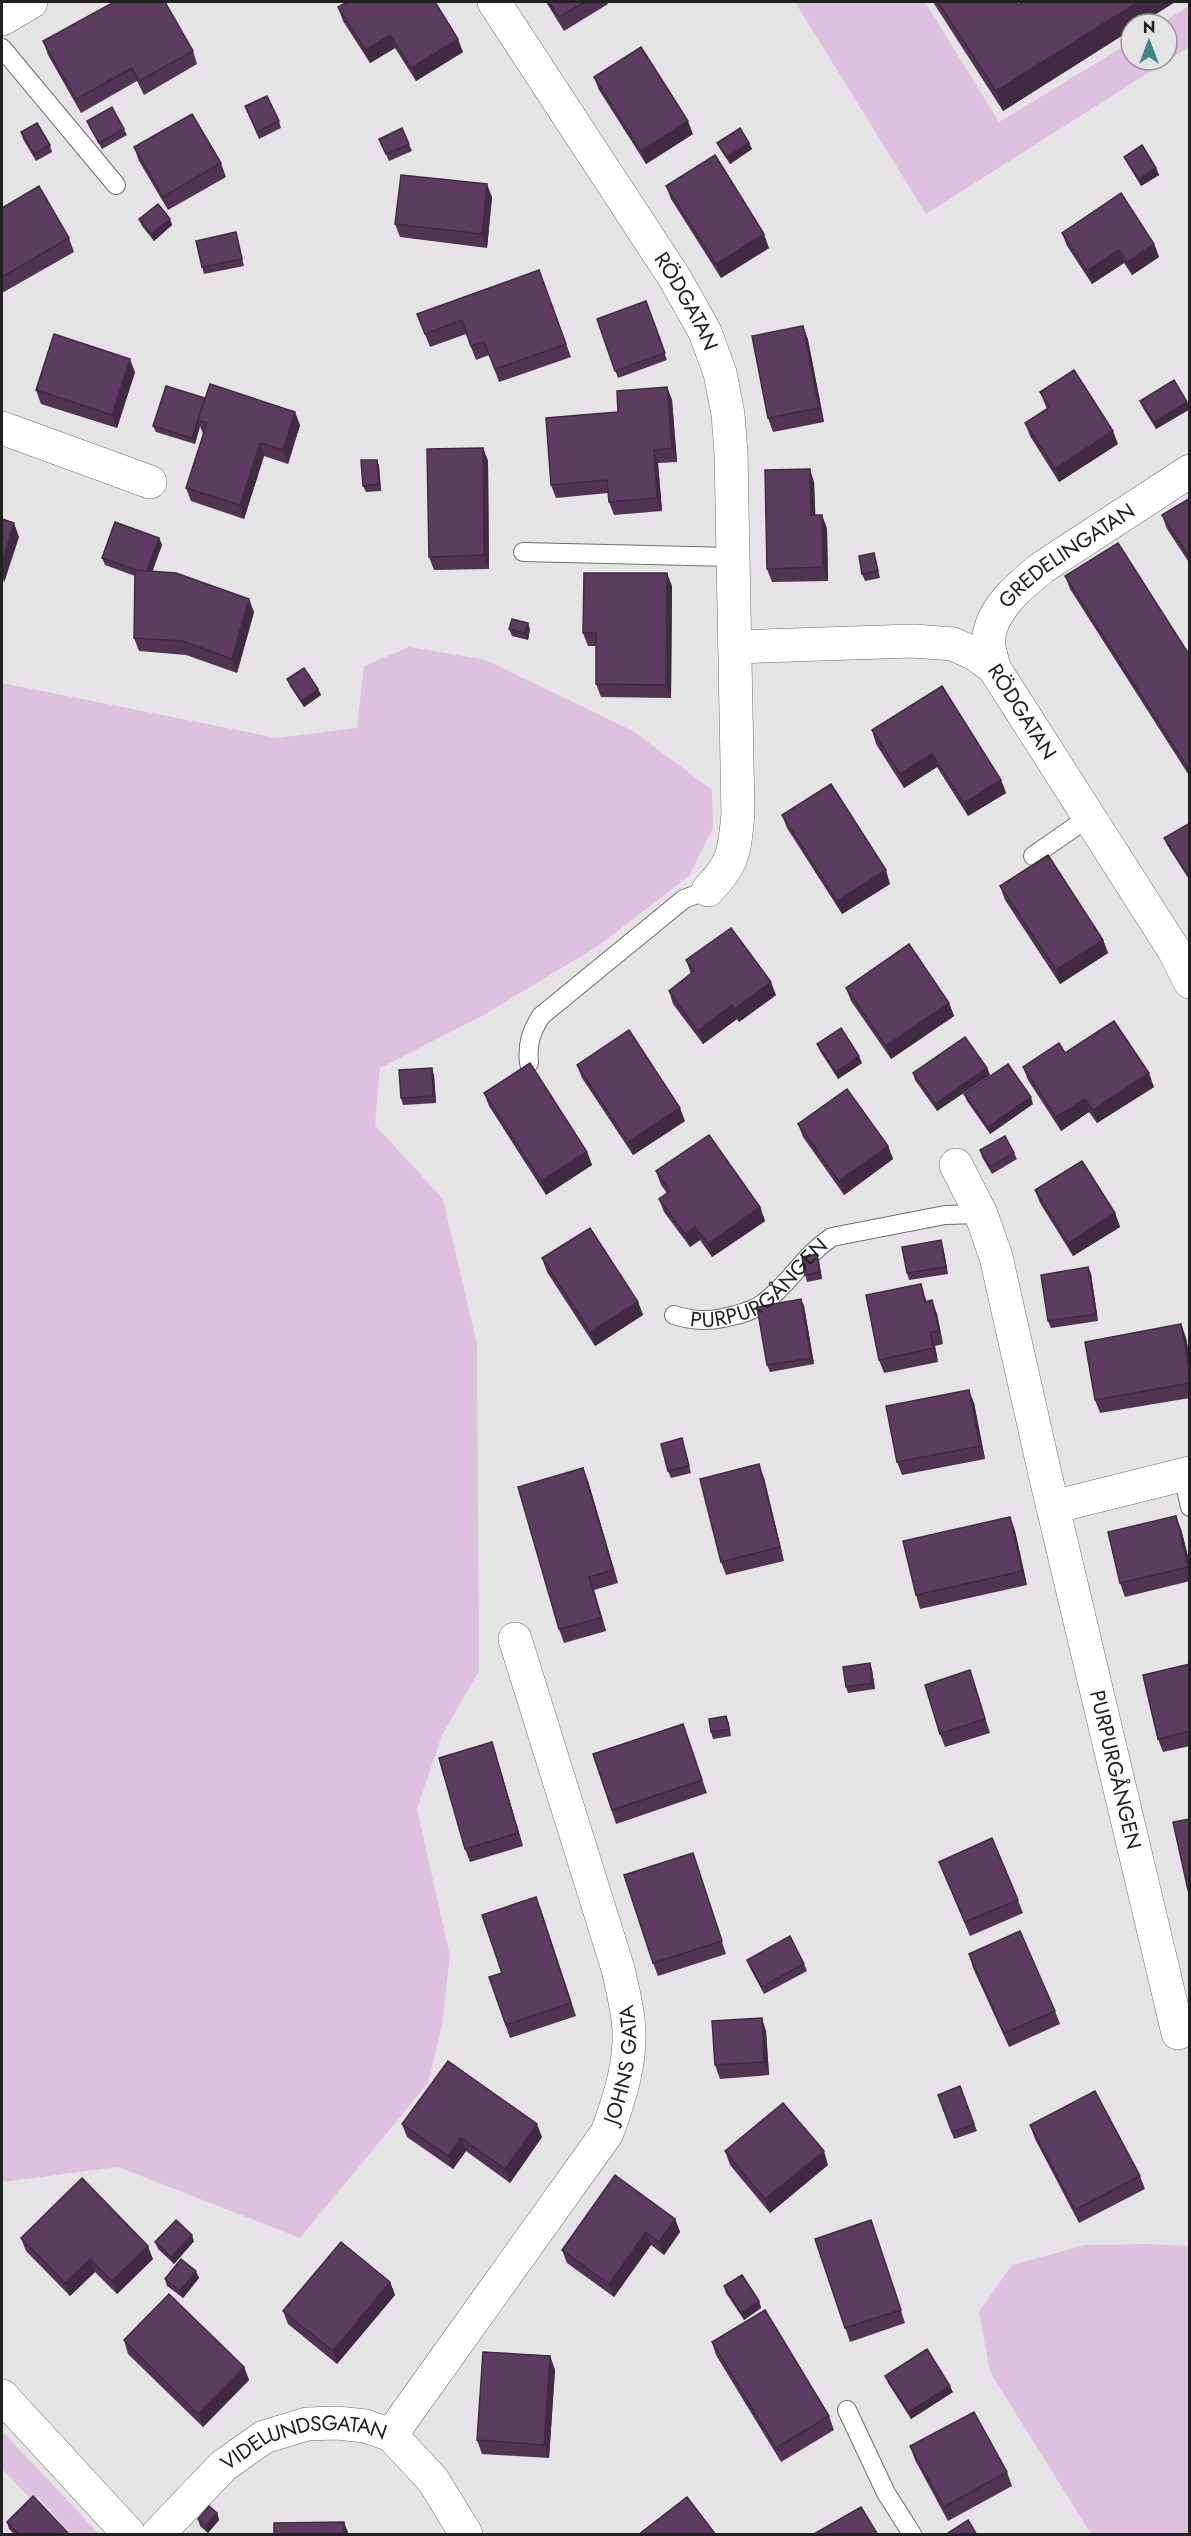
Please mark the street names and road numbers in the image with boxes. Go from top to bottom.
street label: RÖDGATAN [647,246,725,354]
street label: GREDELINGATAN [991,496,1141,615]
street label: RÖDGATAN [980,658,1064,766]
street label: PURPURGÅNGEN [689,1231,834,1335]
street label: PURPURGÅNGEN [1082,1687,1149,1852]
street label: JOHNS GATA [595,2003,644,2131]
street label: VIDELUNDSGATAN [215,2408,391,2478]

